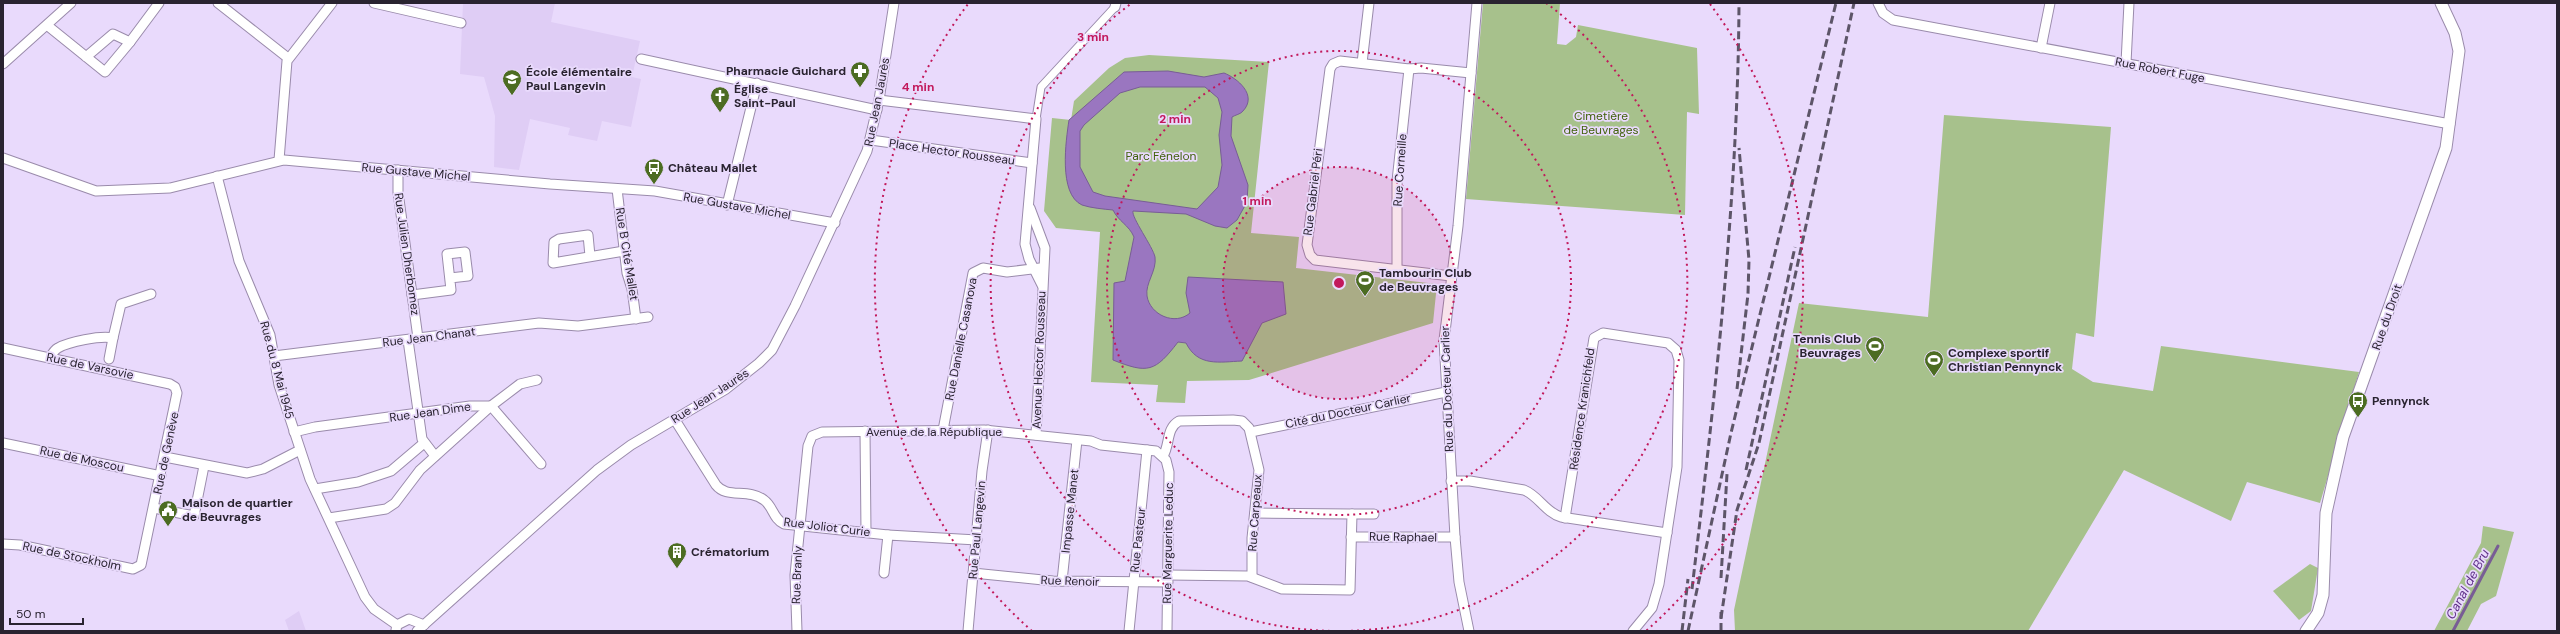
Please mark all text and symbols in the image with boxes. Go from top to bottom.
text: 3 min [1077,29,1109,45]
street label: Rue Robert Fuge [2114,53,2206,87]
street label: Rue Jean Jaurès [861,56,893,148]
pharmacy icon: Pharmacie Guichard [849,60,871,88]
place label: Pharmacie Guichard [726,63,846,79]
place label: École élémentaire Paul Langevin [526,64,632,94]
school or university icon: École élémentaire Paul Langevin [501,68,523,96]
text: 4 min [902,79,934,95]
place label: Église Saint-Paul [734,81,796,111]
church icon: Église Saint-Paul [709,85,731,113]
park label: Cimetière de Beuvrages [1563,108,1639,138]
text: 2 min [1159,111,1191,127]
street label: Rue Corneille [1389,133,1411,207]
street label: Place Hector Rousseau [888,135,1016,169]
street label: Rue Gabriel Péri [1300,147,1326,237]
park label: Parc Fénelon [1126,148,1197,164]
bus stop icon: Château Mallet [643,157,665,185]
street label: Rue Gustave Michel [361,159,471,185]
place label: Château Mallet [668,160,757,176]
street label: Rue Gustave Michel [682,189,792,223]
street label: Rue Julien Dherbomez [390,192,424,316]
text: 1 min [1242,193,1272,209]
street label: Rue B Cité Mallet [612,206,642,302]
place label: Tambourin Club de Beuvrages [1379,265,1472,295]
sports icon: Tambourin Club de Beuvrages [1354,269,1376,297]
street label: Rue Danielle Casanova [941,276,981,402]
centre of rings [1332,276,1346,290]
street label: Rue du Droit [2368,282,2406,352]
street label: Avenue Hector Rousseau [1029,291,1049,429]
street label: Rue du 8 Mai 1945 [256,319,298,421]
street label: Rue Jean Chanat [382,323,477,351]
street label: Rue du Docteur Carlier [1437,325,1457,452]
place label: Tennis Club Beuvrages [1793,331,1861,361]
sports icon: Tennis Club Beuvrages [1864,335,1886,363]
place label: Complexe sportif Christian Pennynck [1948,345,2062,375]
street label: Résidence Kranichfeld [1566,347,1598,471]
street label: Rue de Varsovie [45,349,135,383]
sports icon: Complexe sportif Christian Pennynck [1923,349,1945,377]
street label: Rue Jean Jaurès [668,365,752,427]
street label: Cité du Docteur Carlier [1284,390,1413,432]
bus stop icon: Pennynck [2347,390,2369,418]
place label: Pennynck [2372,393,2430,409]
street label: Rue Jean Dime [388,398,472,426]
street label: Rue de Genève [149,410,183,496]
street label: Avenue de la République [866,424,1002,440]
street label: Rue de Moscou [38,442,126,476]
street label: Impasse Manet [1058,468,1082,554]
street label: Rue Carpeaux [1244,474,1266,552]
street label: Rue Paul Langevin [965,480,989,580]
street label: Rue Marguerite Leduc [1159,482,1177,604]
place label: Maison de quartier de Beuvrages [182,495,293,525]
public building icon: Maison de quartier de Beuvrages [157,499,179,527]
street label: Rue Pasteur [1127,506,1149,573]
street label: Rue Joliot Curie [783,514,871,540]
street label: Rue Raphael [1369,528,1437,546]
street label: Rue de Stockholm [21,538,123,574]
building icon: Crématorium [666,541,688,569]
place label: Crématorium [691,544,769,560]
street label: Rue Branly [788,545,806,604]
water label: Canal de Bru [2442,546,2493,622]
street label: Rue Renoir [1040,572,1100,590]
scale bar [10,600,83,626]
text: 50 m [16,606,45,622]

